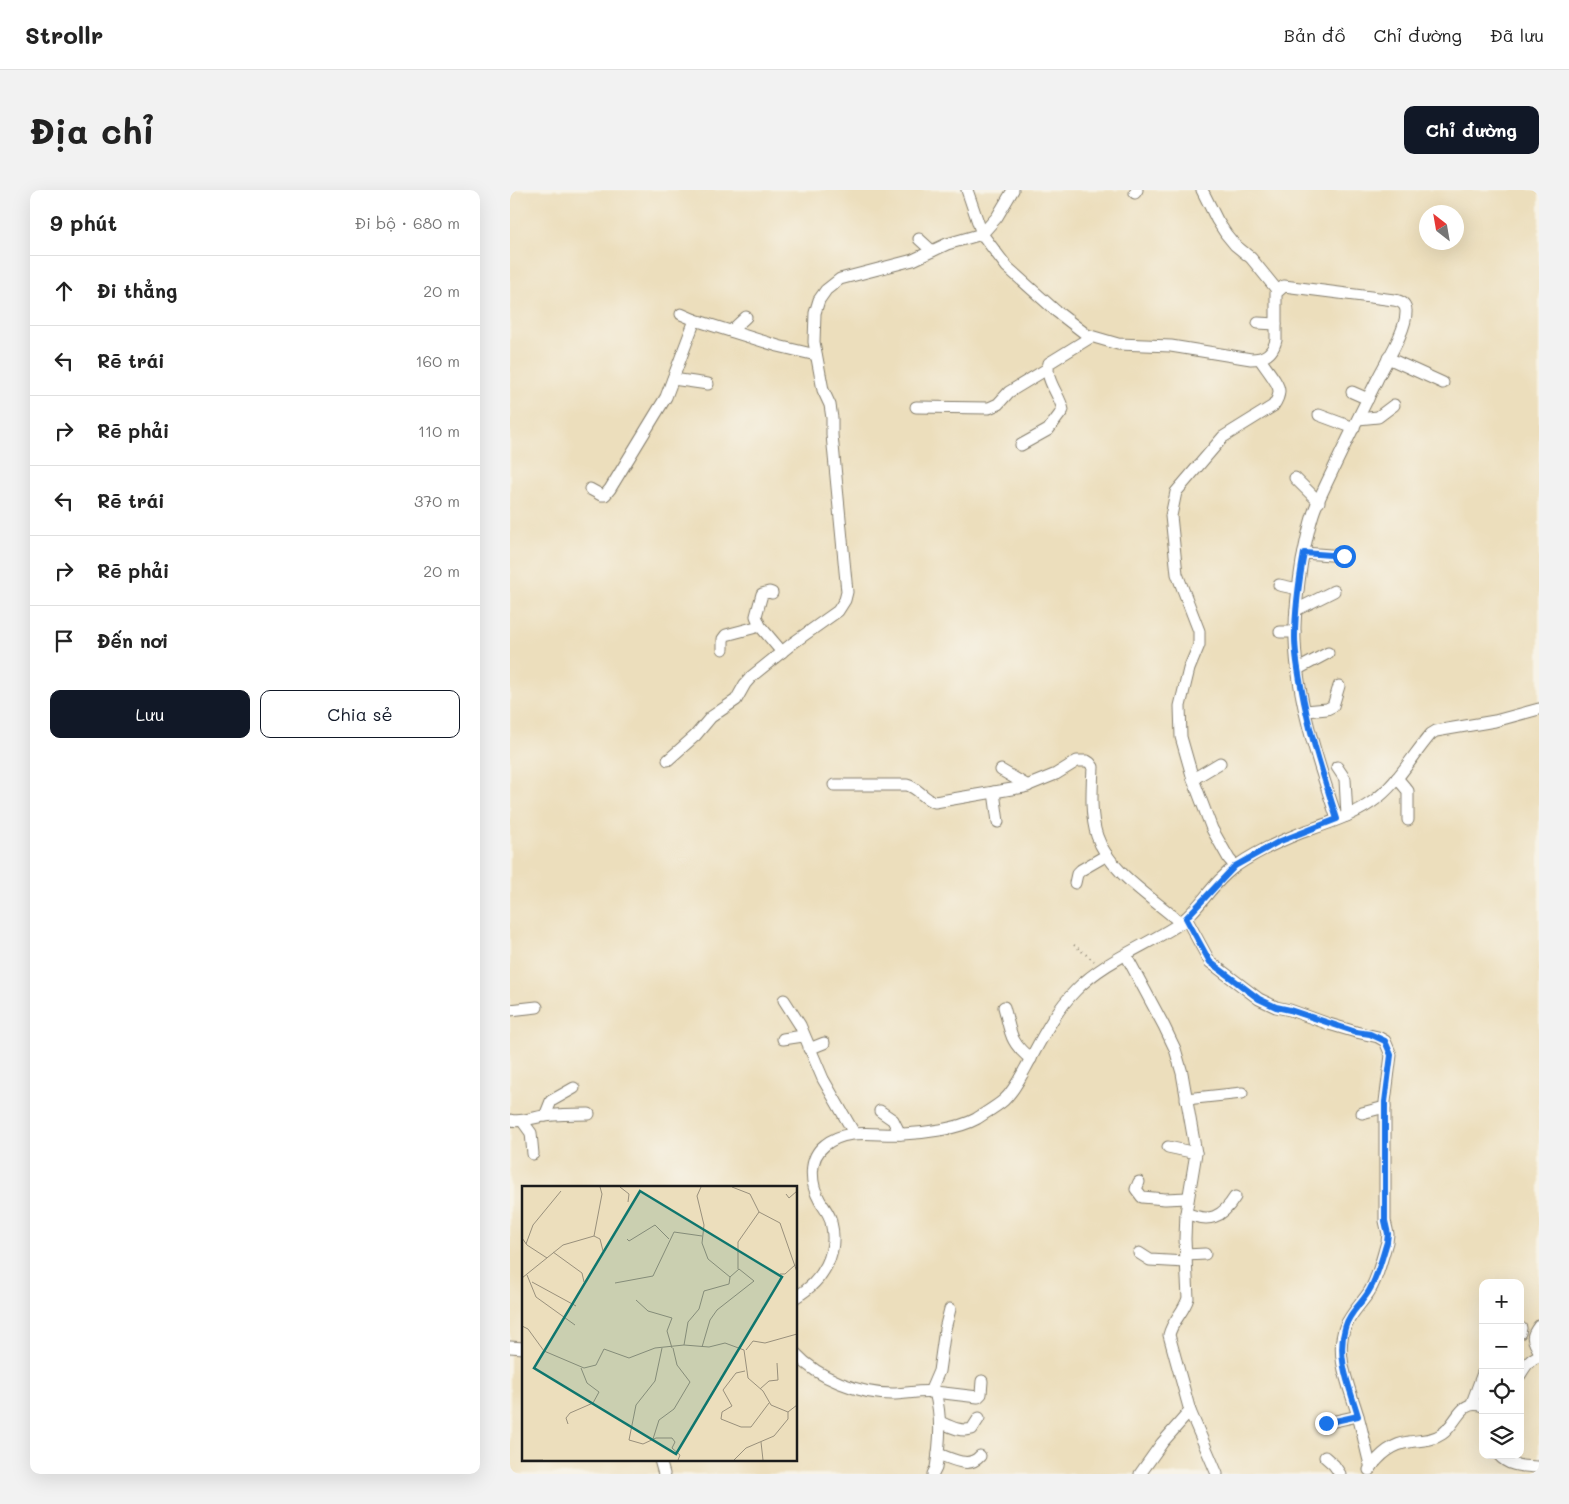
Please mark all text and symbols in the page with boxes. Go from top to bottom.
text: Strollr [25,19,103,50]
text: Bản đồ [1284,23,1346,47]
text: Chỉ đường [1374,23,1462,47]
text: Đã lưu [1490,23,1544,47]
button: Chỉ đường [1404,106,1539,154]
text: Địa chỉ [30,107,155,153]
north arrow [1419,205,1464,250]
text: 9 phút [50,209,117,236]
text: Đi bộ · 680 m [354,212,460,233]
icon: ahead [50,277,78,305]
text: Đi thẳng [97,278,177,303]
text: 20 m [423,280,460,301]
icon: left [50,347,78,375]
text: Rẽ trái [97,348,165,373]
text: 160 m [415,350,460,371]
icon: right [50,417,78,445]
text: Rẽ phải [97,418,169,443]
text: 110 m [418,420,460,441]
icon: left [50,487,78,515]
text: Rẽ trái [97,488,165,513]
text: 370 m [414,490,460,511]
route start [1333,545,1356,568]
icon: right [50,557,78,585]
text: Rẽ phải [97,558,169,583]
text: 20 m [423,560,460,581]
icon: arrive [50,627,78,655]
text: Đến nơi [97,628,169,653]
button: Lưu [50,690,250,738]
button: Chia sẻ [260,690,460,738]
inset map [522,1186,798,1462]
map controls [1479,1279,1524,1459]
button: + [1479,1279,1524,1324]
button: − [1479,1324,1524,1369]
button: locate [1479,1369,1524,1414]
route end [1315,1412,1338,1435]
button: layers [1479,1414,1524,1459]

